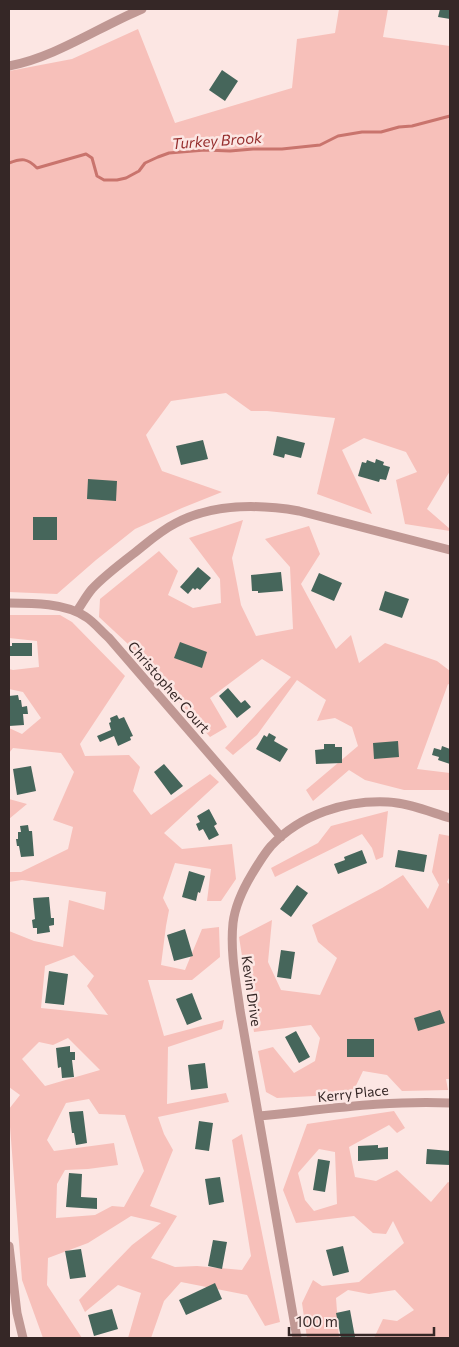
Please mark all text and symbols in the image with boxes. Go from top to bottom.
water label: Turkey Brook [171,128,264,152]
street label: Christopher Court [124,638,214,737]
street label: Kevin Drive [239,954,265,1028]
street label: Kerry Place [317,1081,389,1105]
scale bar [289,1304,434,1336]
text: 100 m [296,1312,338,1330]

